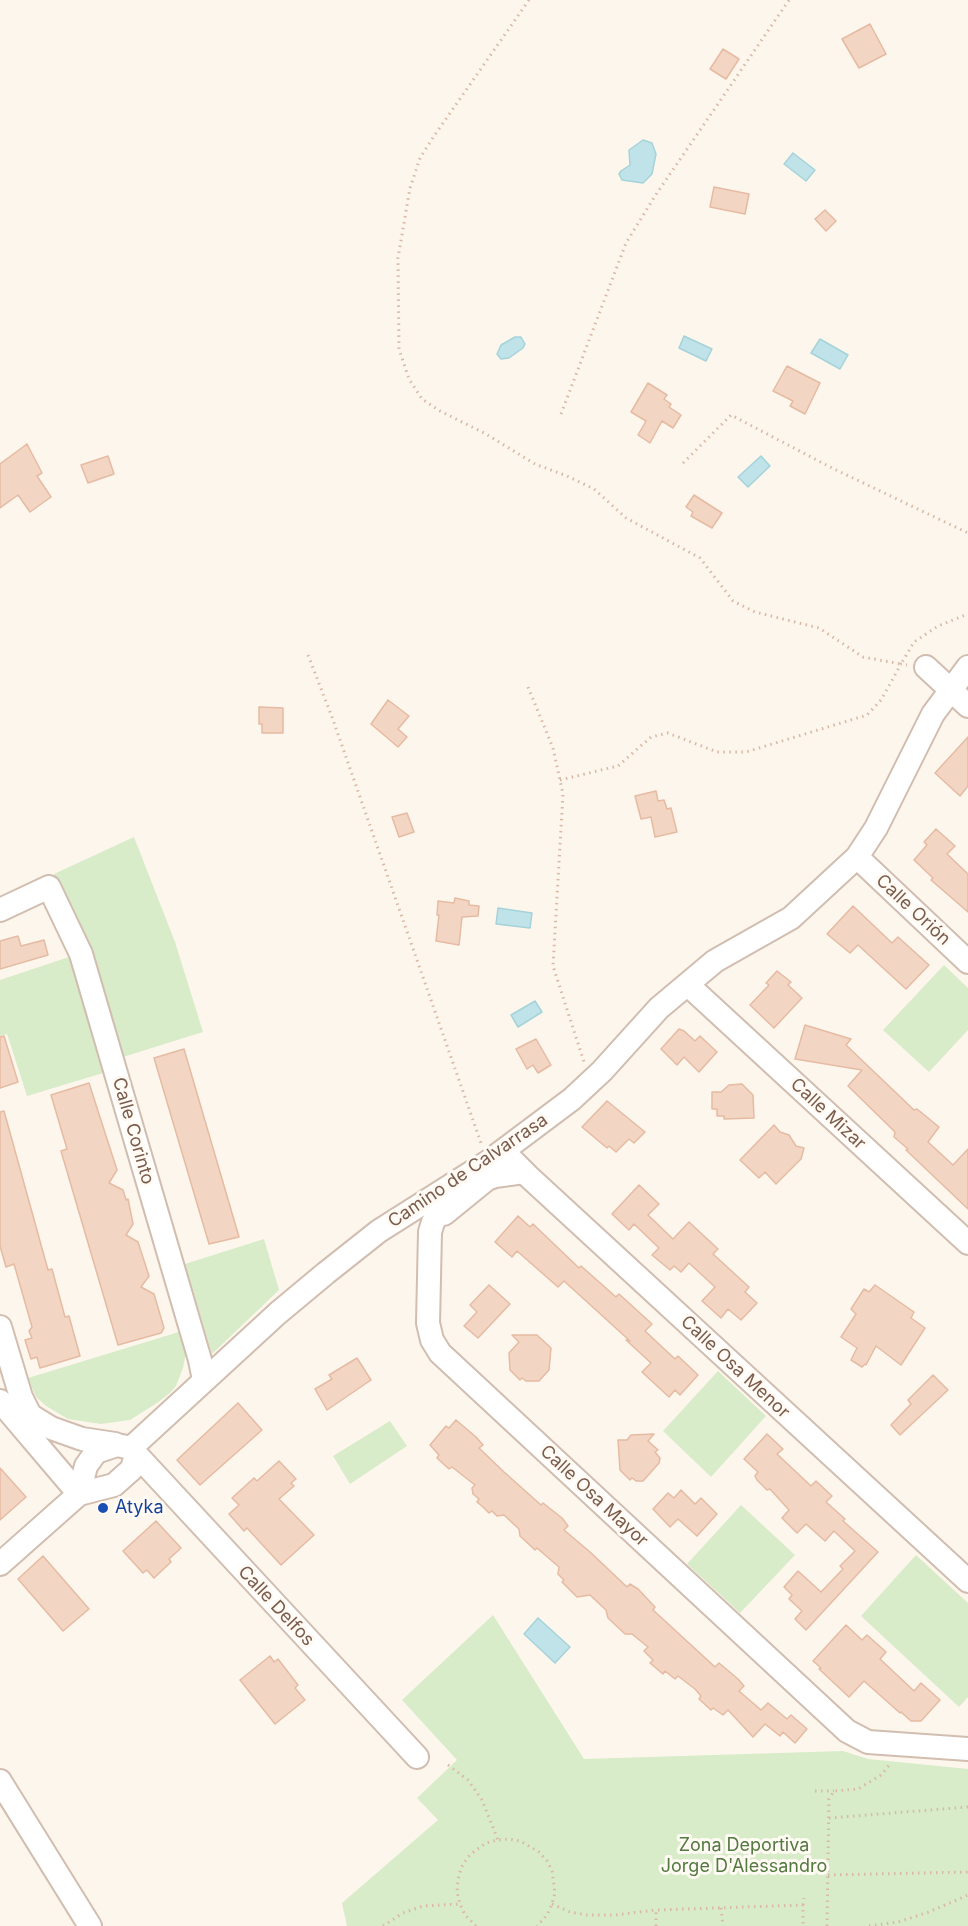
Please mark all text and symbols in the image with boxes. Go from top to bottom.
street label: Calle Orión [871,870,955,950]
street label: Calle Mizar [786,1074,870,1154]
street label: Calle Corinto [107,1075,159,1187]
street label: Camino de Calvarrasa [384,1110,552,1232]
street label: Calle Osa Menor [676,1311,794,1423]
street label: Calle Osa Mayor [536,1441,652,1551]
place label: Atyka [115,1497,163,1519]
marker: Atyka [96,1501,110,1515]
street label: Calle Delfos [233,1561,319,1651]
park label: Zona Deportiva Jorge D'Alessandro [661,1835,827,1878]

